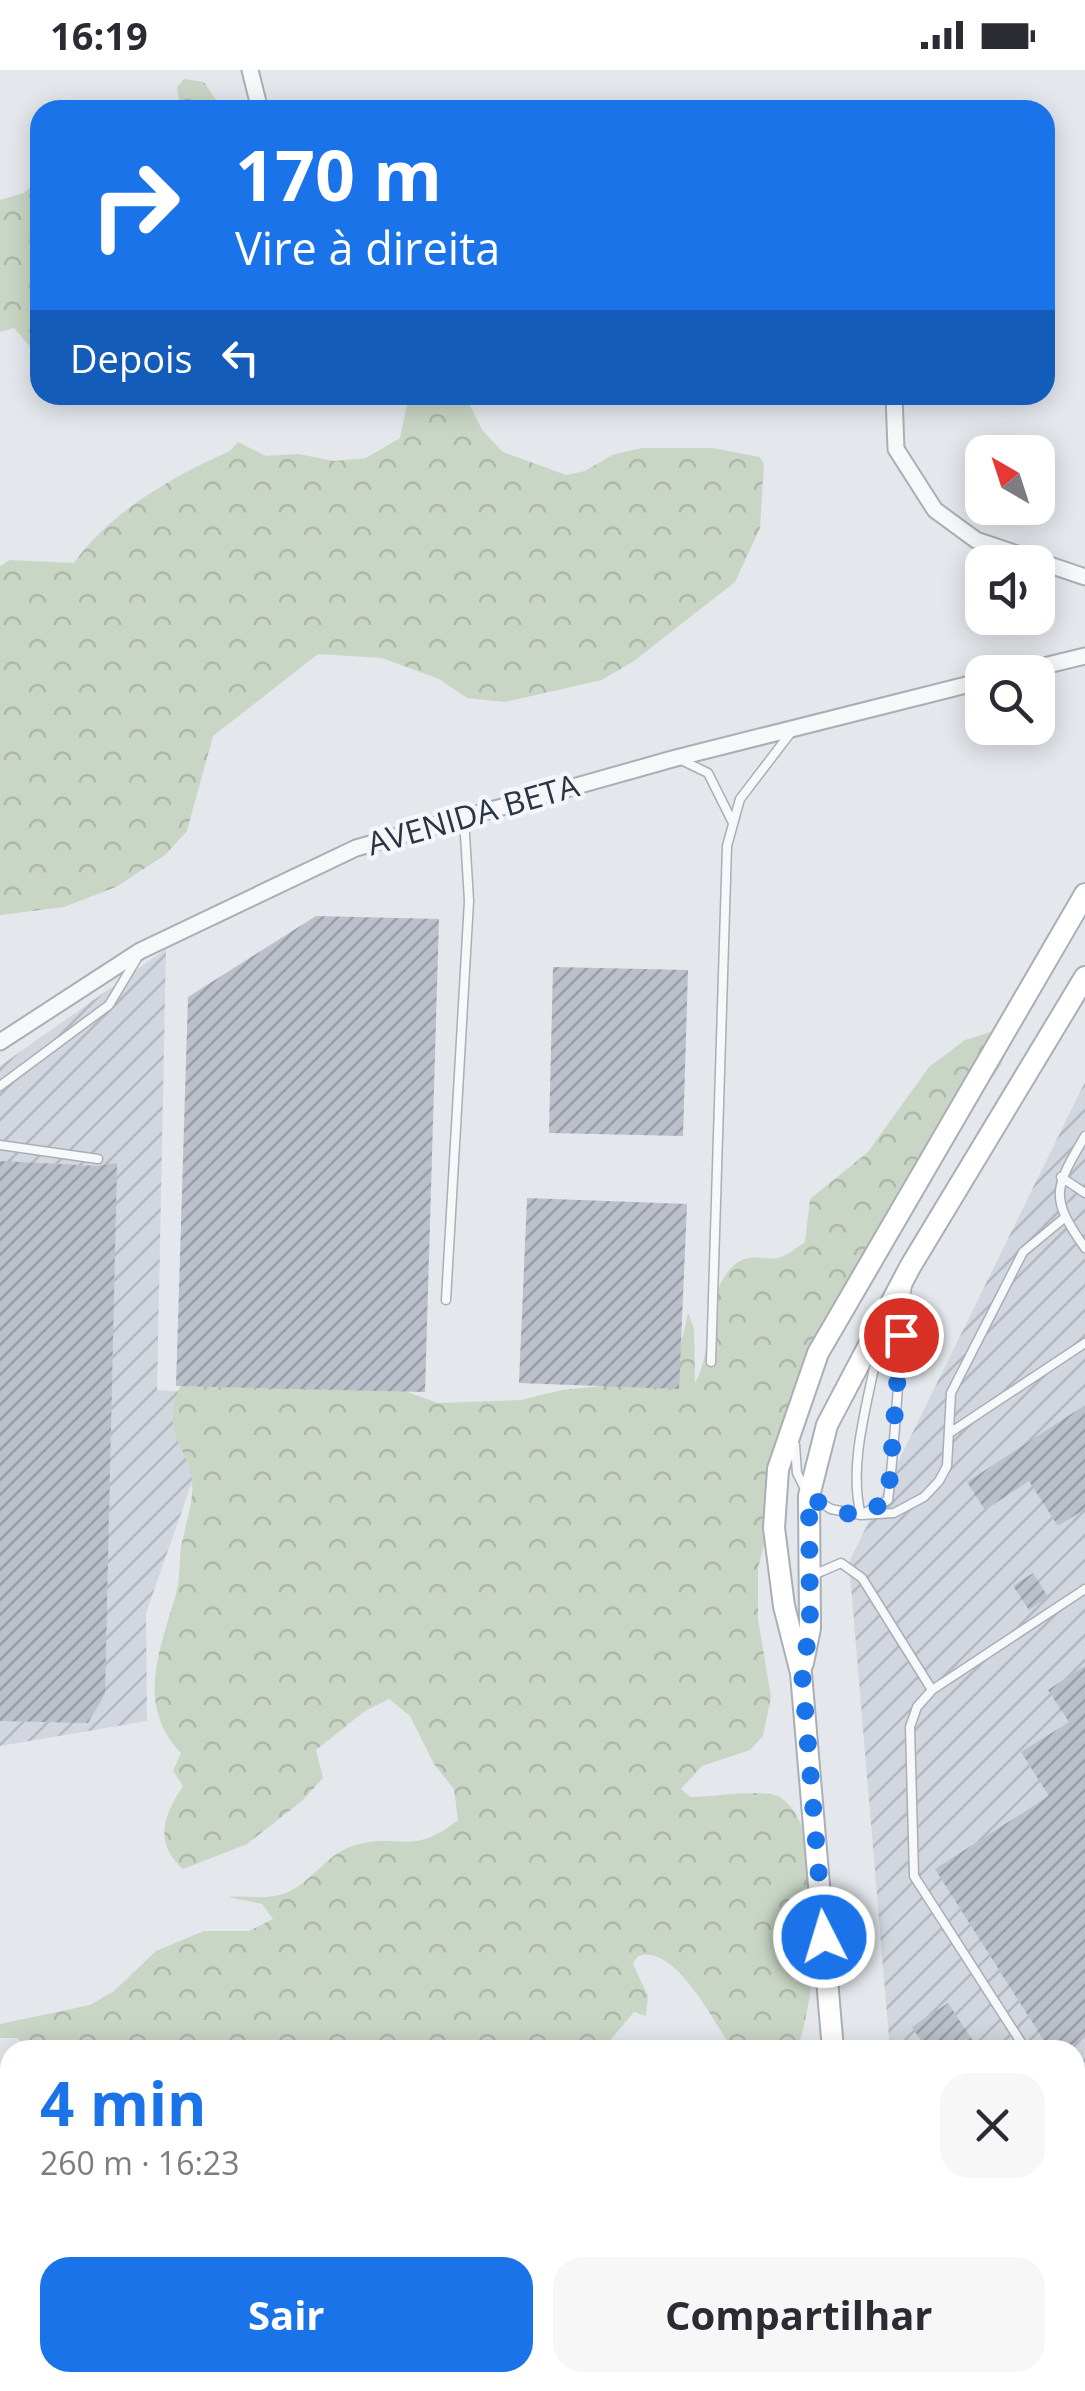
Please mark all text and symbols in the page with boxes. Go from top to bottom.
text: 16:19 [50,9,148,61]
text: 170 m [235,126,442,222]
icon: right [70,140,200,270]
text: Vire à direita [235,217,500,278]
icon: left [213,330,268,385]
text: Depois [70,332,193,384]
north arrow [965,435,1055,525]
map controls [965,435,1055,745]
button: sound [965,545,1055,635]
button: search [965,655,1055,745]
street label: AVENIDA BETA [362,763,584,864]
pin [859,1293,944,1378]
icon: arrive [874,1308,929,1363]
position arrow [772,1885,876,1989]
text: 4 min [40,2062,207,2144]
button: close [940,2073,1045,2178]
text: 260 m · 16:23 [40,2141,239,2184]
button: Sair [40,2257,533,2372]
button: Compartilhar [553,2257,1045,2372]

